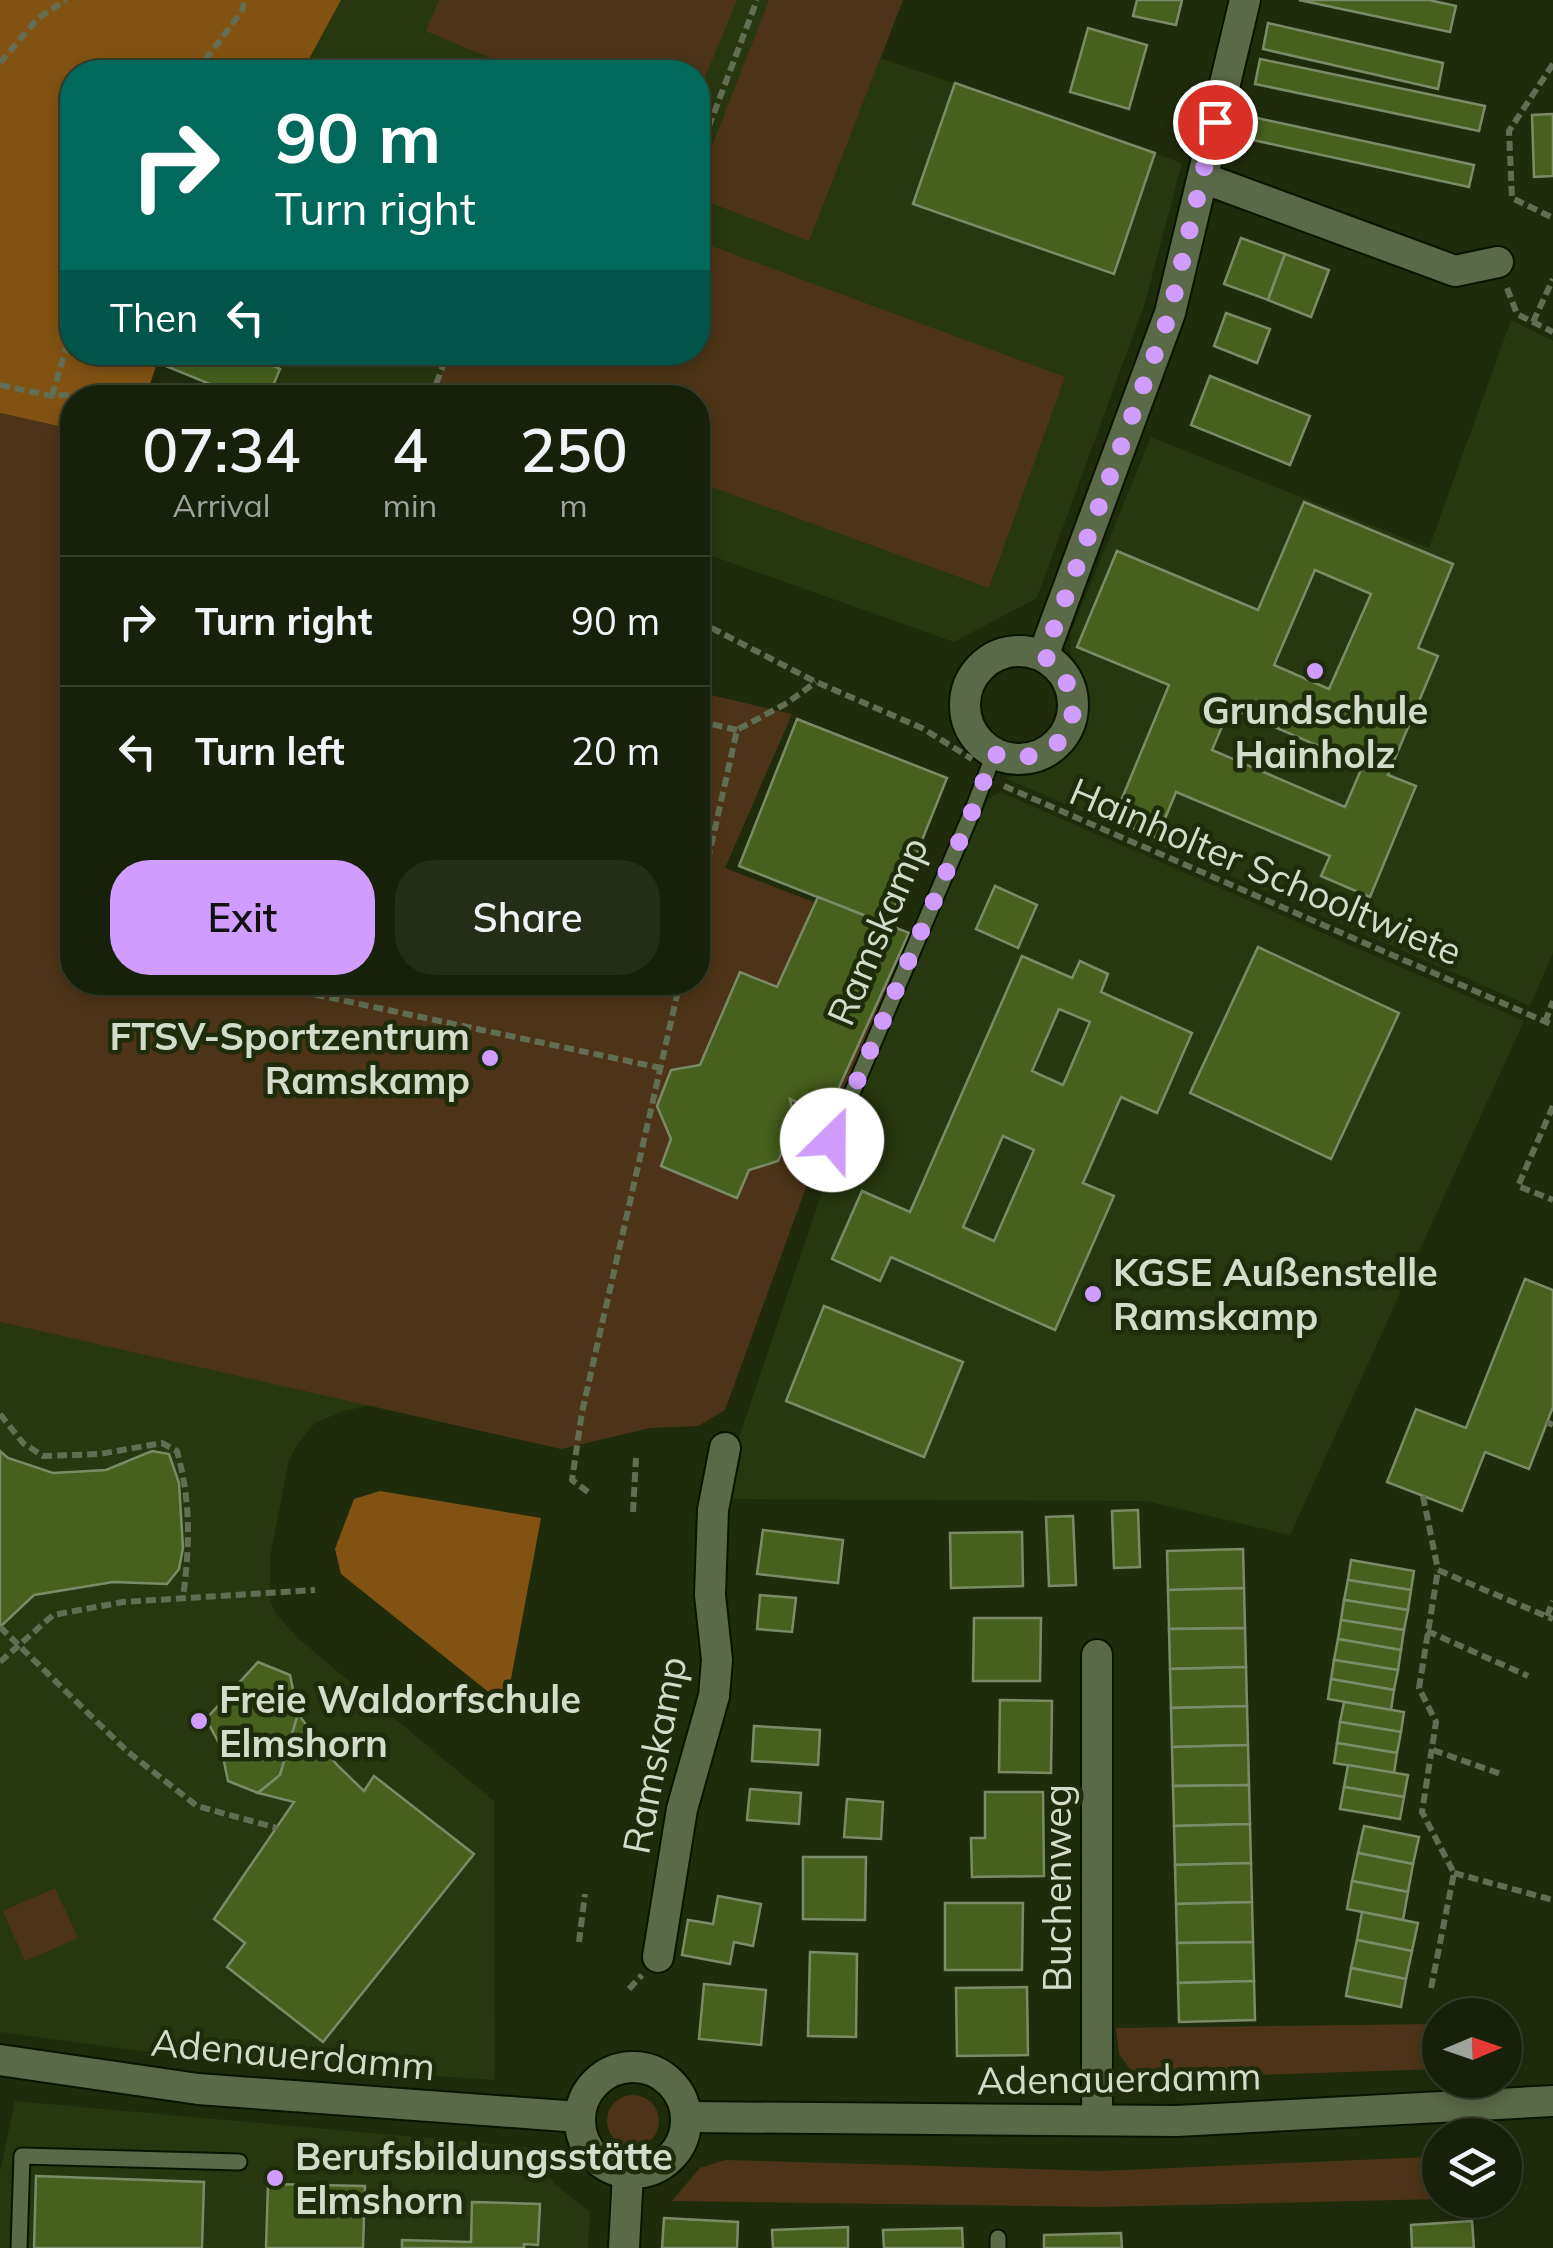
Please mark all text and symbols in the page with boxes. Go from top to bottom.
pin [1173,80,1258,165]
text: 90 m [275,93,441,181]
icon: arrive [1188,95,1243,150]
icon: right [110,100,240,230]
text: Turn right [275,180,476,236]
icon: left [218,290,273,345]
text: Then [110,294,198,342]
text: 07:34 [142,412,301,487]
text: 4 [392,412,428,487]
text: 250 [520,412,628,487]
text: Arrival [173,485,270,525]
text: min [383,485,437,525]
text: m [560,485,588,525]
icon: right [110,594,165,649]
text: Turn right [195,597,372,645]
text: 90 m [571,597,660,645]
marker: Grundschule Hainholz [1304,660,1326,682]
place label: Grundschule Hainholz [1202,686,1428,778]
icon: left [110,724,165,779]
text: Turn left [195,727,345,775]
text: 20 m [571,727,660,775]
street label: Hainholter Schooltwiete [1063,767,1469,975]
street label: Ramskamp [816,830,938,1032]
button: Exit [110,860,375,975]
button: Share [395,860,660,975]
place label: FTSV-Sportzentrum Ramskamp [109,1012,470,1104]
marker: FTSV-Sportzentrum Ramskamp [479,1047,501,1069]
position arrow [780,1088,884,1192]
place label: KGSE Außenstelle Ramskamp [1113,1248,1438,1340]
marker: KGSE Außenstelle Ramskamp [1082,1283,1104,1305]
street label: Ramskamp [611,1652,697,1858]
place label: Freie Waldorfschule Elmshorn [219,1675,581,1767]
marker: Freie Waldorfschule Elmshorn [188,1710,210,1732]
street label: Buchenweg [1033,1784,1081,1992]
north arrow [1422,1998,1522,2098]
map controls [1422,1998,1522,2218]
street label: Adenauerdamm [149,2018,437,2090]
street label: Adenauerdamm [976,2052,1262,2104]
button: layers [1422,2118,1522,2218]
place label: Berufsbildungsstätte Elmshorn [295,2132,673,2224]
marker: Berufsbildungsstätte Elmshorn [264,2167,286,2189]

